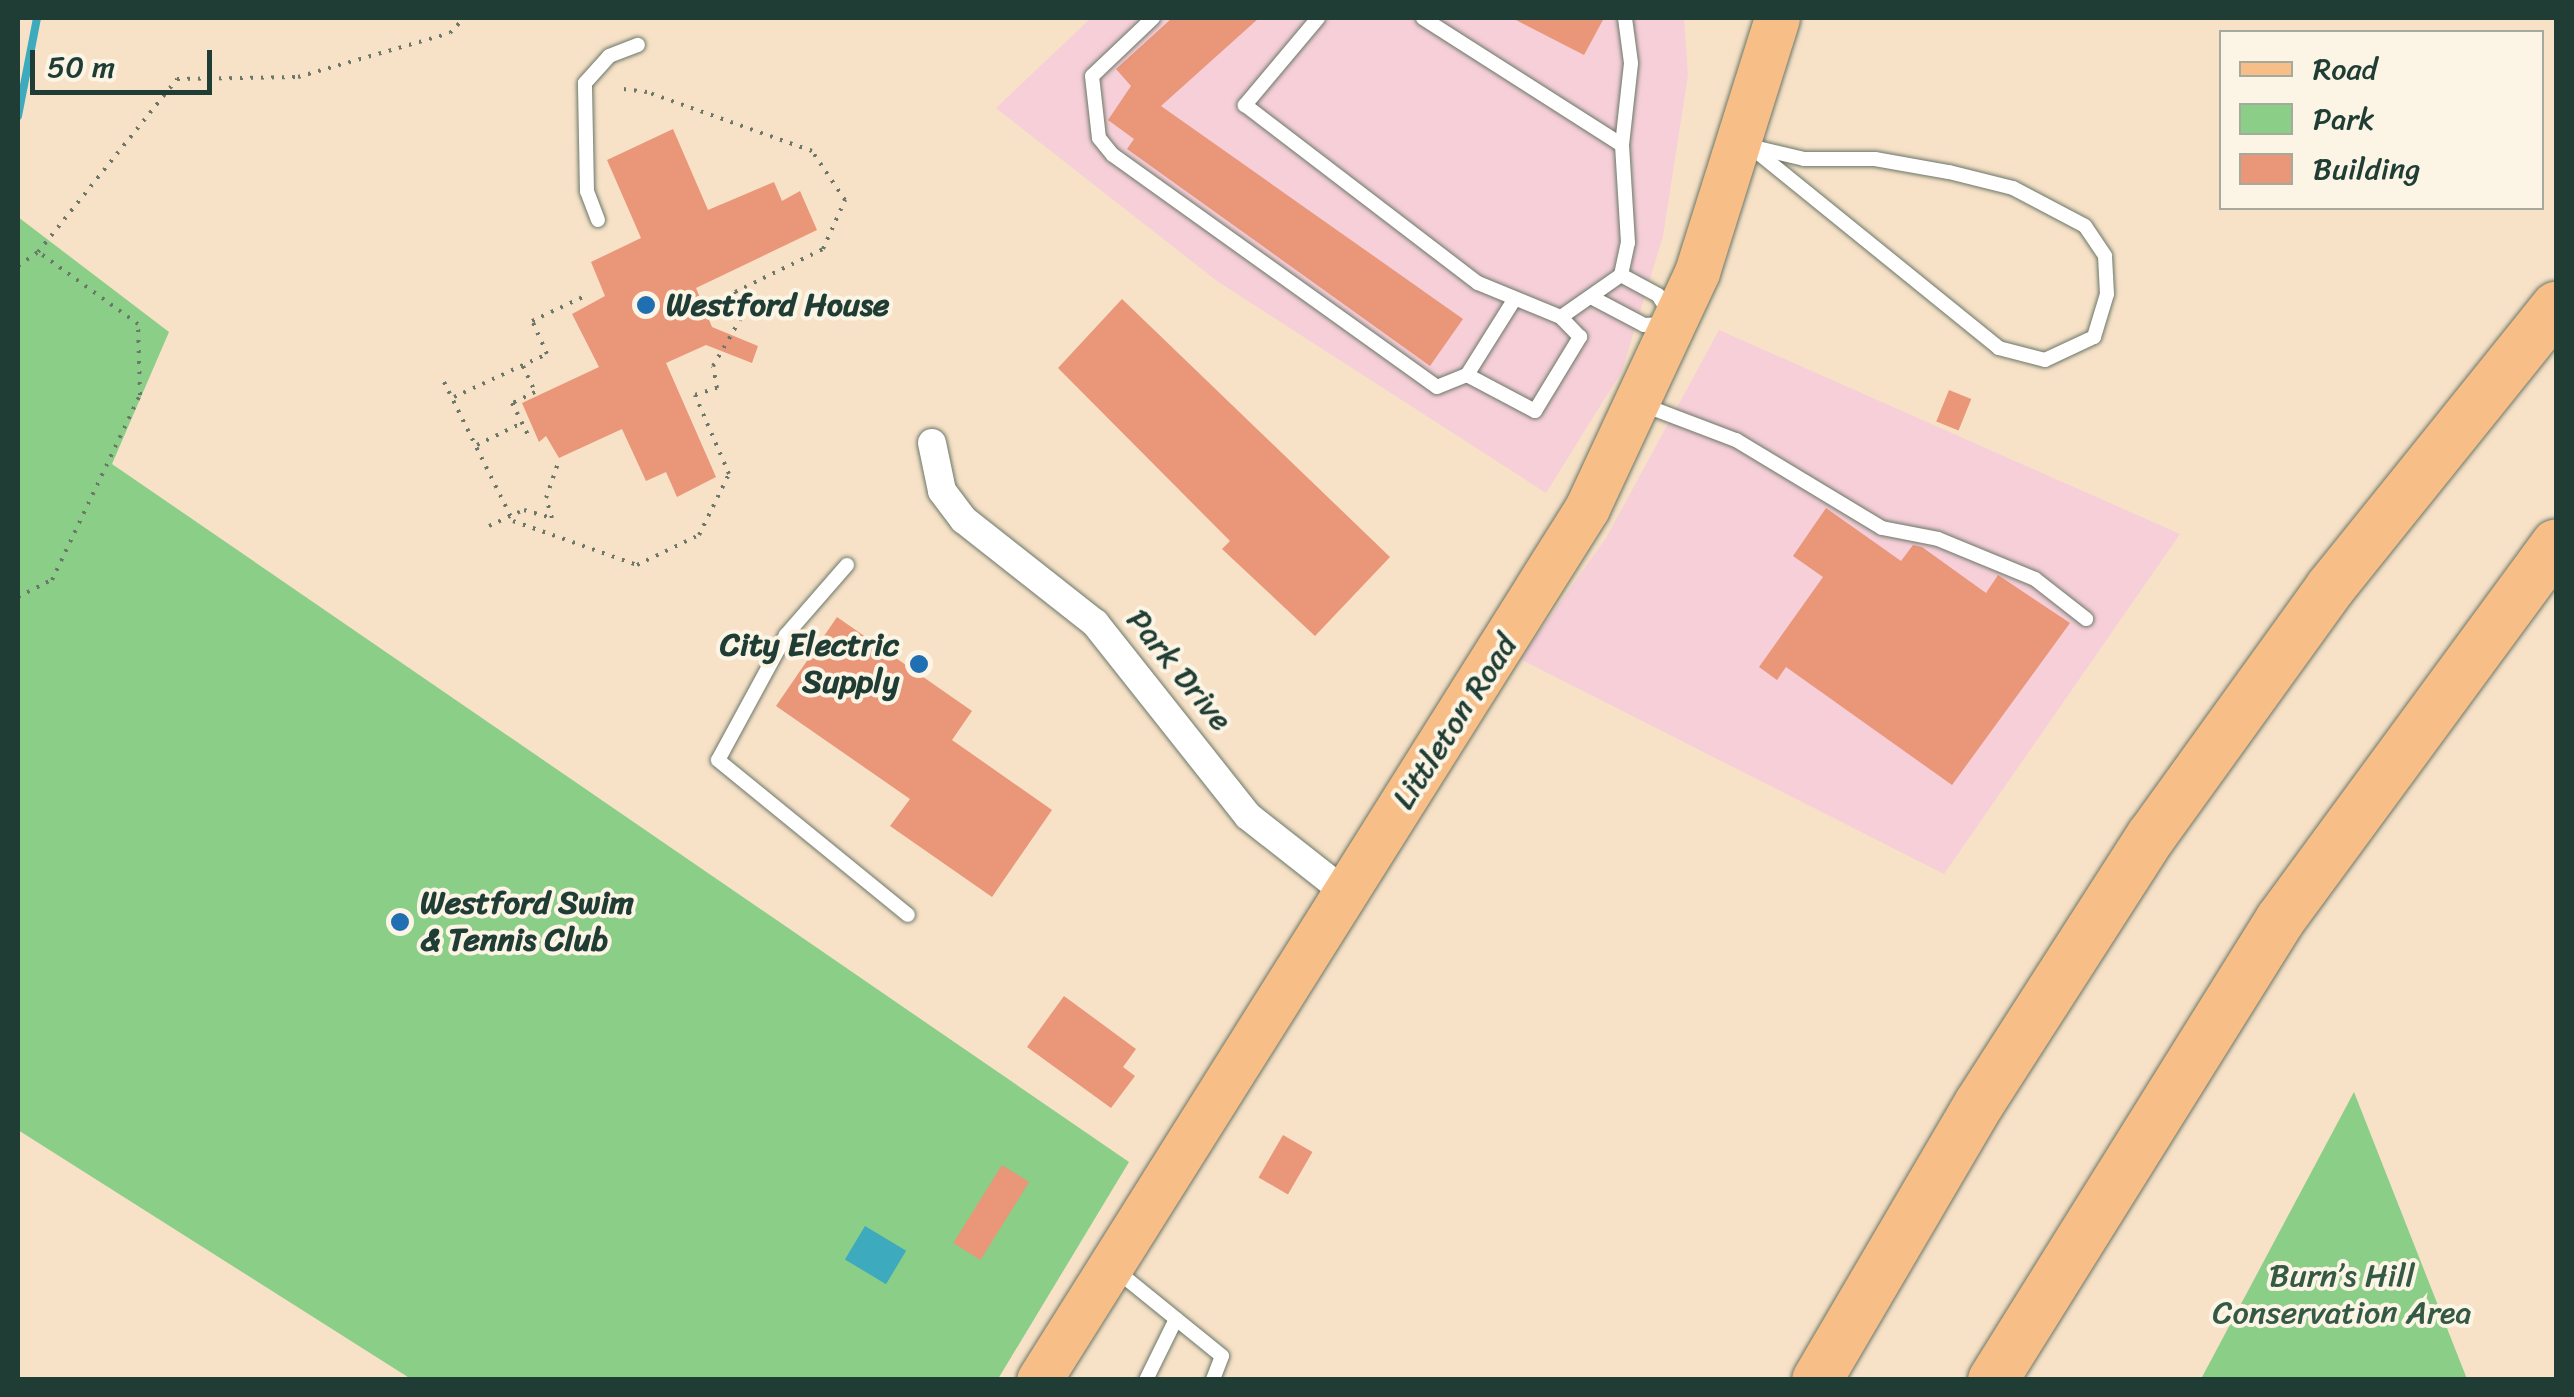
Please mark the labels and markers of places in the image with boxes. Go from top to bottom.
place label: Westford House [666,286,890,324]
marker: Westford House [635,294,657,316]
place label: City Electric Supply [721,627,899,702]
marker: City Electric Supply [908,653,930,675]
place label: Westford Swim & Tennis Club [420,885,634,960]
marker: Westford Swim & Tennis Club [389,911,411,933]

